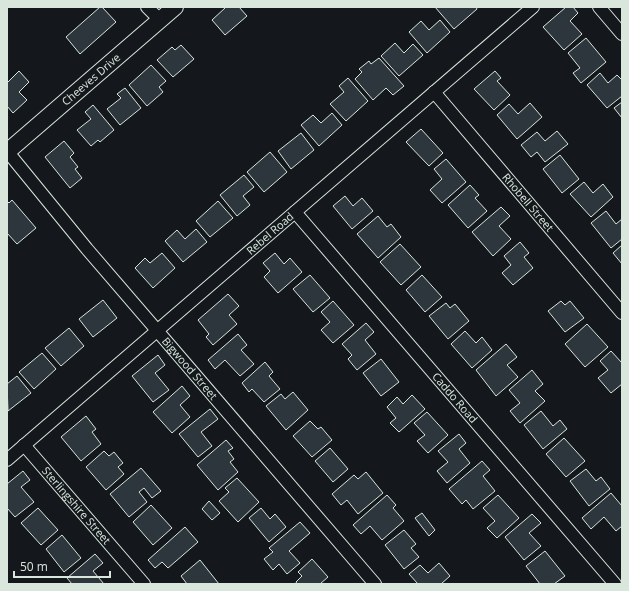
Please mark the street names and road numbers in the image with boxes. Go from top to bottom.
street label: Cheeves Drive [58,50,123,109]
street label: Rhobell Street [499,170,558,235]
street label: Rebel Road [243,209,296,258]
street label: Bigwood Street [159,334,221,403]
street label: Caddo Road [429,369,481,426]
street label: Sterlingshire Street [39,463,114,547]

